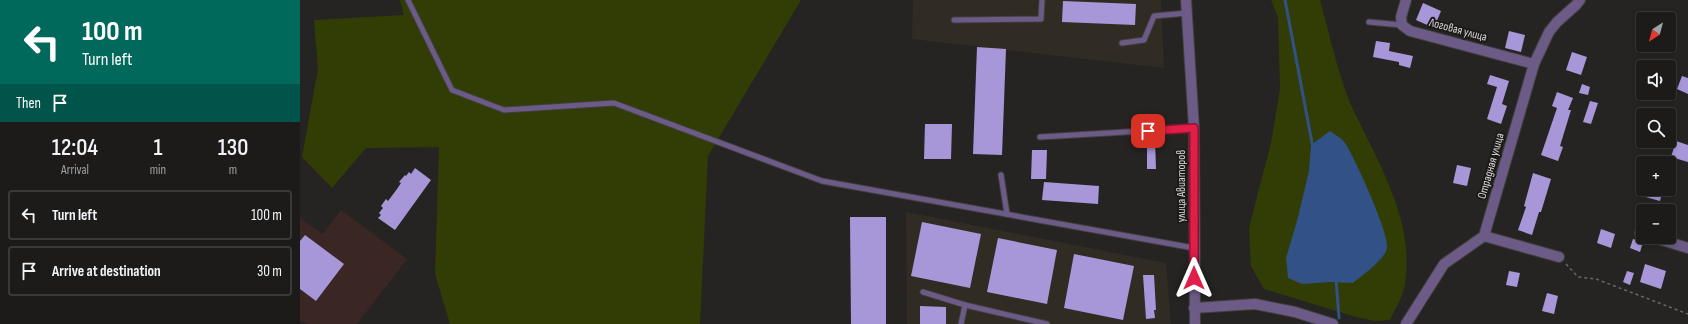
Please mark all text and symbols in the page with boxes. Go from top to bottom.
north arrow [1636,12,1676,52]
map controls [1636,12,1676,244]
text: 100 m [82,15,143,48]
street label: Логовая улица [1426,15,1489,45]
icon: left [16,16,68,68]
text: Turn left [82,49,133,70]
button: sound [1636,60,1676,100]
icon: arrive [49,92,71,114]
text: Then [16,94,41,113]
button: search [1636,108,1676,148]
pin [1131,114,1165,148]
icon: arrive [1137,120,1159,142]
street label: Отрадная улица [1474,131,1508,201]
text: 12:04 [52,133,98,162]
text: 1 [153,133,162,162]
text: 130 [218,133,248,162]
street label: улица Авиаторов [1174,150,1189,222]
button: + [1636,156,1676,196]
text: Arrival [61,162,89,178]
text: min [150,162,166,178]
text: m [229,162,237,178]
icon: left [18,204,40,226]
button: − [1636,204,1676,244]
text: Turn left [52,206,97,225]
text: 100 m [251,206,282,225]
position arrow [1173,257,1215,299]
icon: arrive [18,260,40,282]
text: Arrive at destination [52,262,161,281]
text: 30 m [257,262,282,281]

